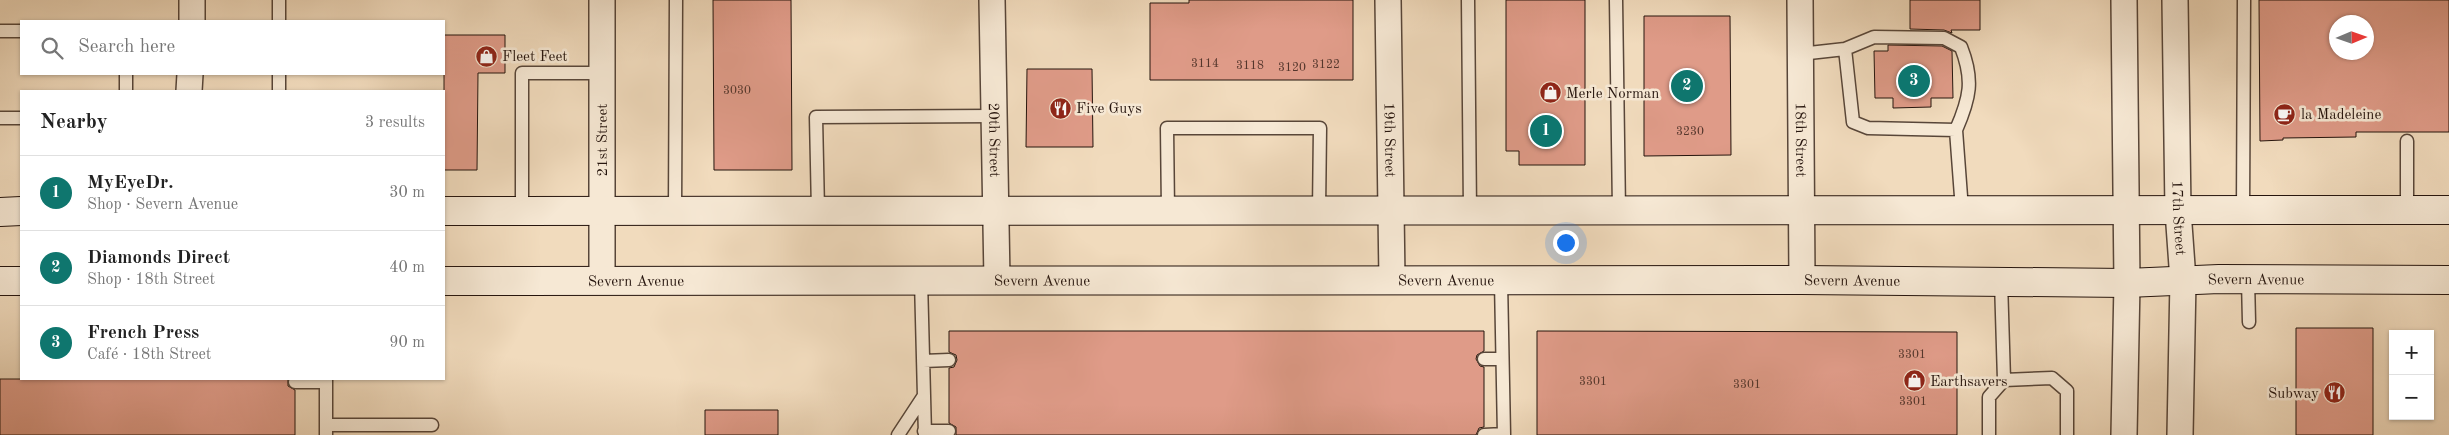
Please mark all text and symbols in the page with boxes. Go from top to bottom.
north arrow [2329,15,2374,60]
search box [20,20,445,75]
icon: search [38,34,66,62]
text: Search here [78,38,175,57]
shop icon: Fleet Feet [474,44,498,68]
place label: Fleet Feet [502,50,568,65]
house number: 3114 [1191,58,1219,70]
house number: 3122 [1312,59,1340,71]
house number: 3118 [1236,60,1264,72]
house number: 3120 [1278,62,1306,74]
pin: 3 [1898,62,1930,100]
pin: 2 [1671,67,1703,105]
shop icon: Merle Norman [1538,81,1562,105]
house number: 3030 [723,85,751,97]
place label: Merle Norman [1566,87,1659,102]
restaurant icon: Five Guys [1048,96,1072,120]
street label: 20th Street [985,102,1001,178]
place label: Five Guys [1076,102,1142,117]
street label: 19th Street [1380,102,1397,178]
cafe icon: la Madeleine [2273,102,2297,126]
street label: 21st Street [596,103,611,177]
street label: 18th Street [1792,103,1807,177]
place label: la Madeleine [2301,108,2381,123]
text: Nearby [40,112,108,133]
pin: 1 [1530,112,1562,150]
text: 3 results [365,115,425,131]
house number: 3230 [1676,126,1704,138]
text: MyEyeDr. [87,174,174,193]
street label: 17th Street [2169,180,2187,256]
text: 1 [51,185,61,201]
text: 30 m [389,185,425,201]
text: Shop · Severn Avenue [87,197,238,213]
your location [1553,230,1579,256]
text: Diamonds Direct [87,249,230,268]
text: 2 [51,260,61,276]
text: 40 m [389,260,425,276]
text: Shop · 18th Street [87,272,215,288]
street label: Severn Avenue [2207,273,2304,288]
street label: Severn Avenue [1398,274,1494,289]
street label: Severn Avenue [1804,274,1900,290]
street label: Severn Avenue [588,275,684,290]
street label: Severn Avenue [994,275,1090,290]
text: French Press [87,324,199,343]
map controls [2389,330,2434,420]
button: + [2389,330,2434,375]
text: 3 [51,335,61,351]
text: 90 m [389,335,425,351]
text: Café · 18th Street [87,347,211,363]
house number: 3301 [1898,349,1926,361]
shop icon: Earthsavers [1902,369,1926,393]
place label: Earthsavers [1930,375,2008,390]
button: − [2389,375,2434,420]
house number: 3301 [1579,376,1607,388]
house number: 3301 [1733,379,1761,391]
restaurant icon: Subway [2323,381,2347,405]
place label: Subway [2268,387,2319,402]
house number: 3301 [1899,396,1927,408]

